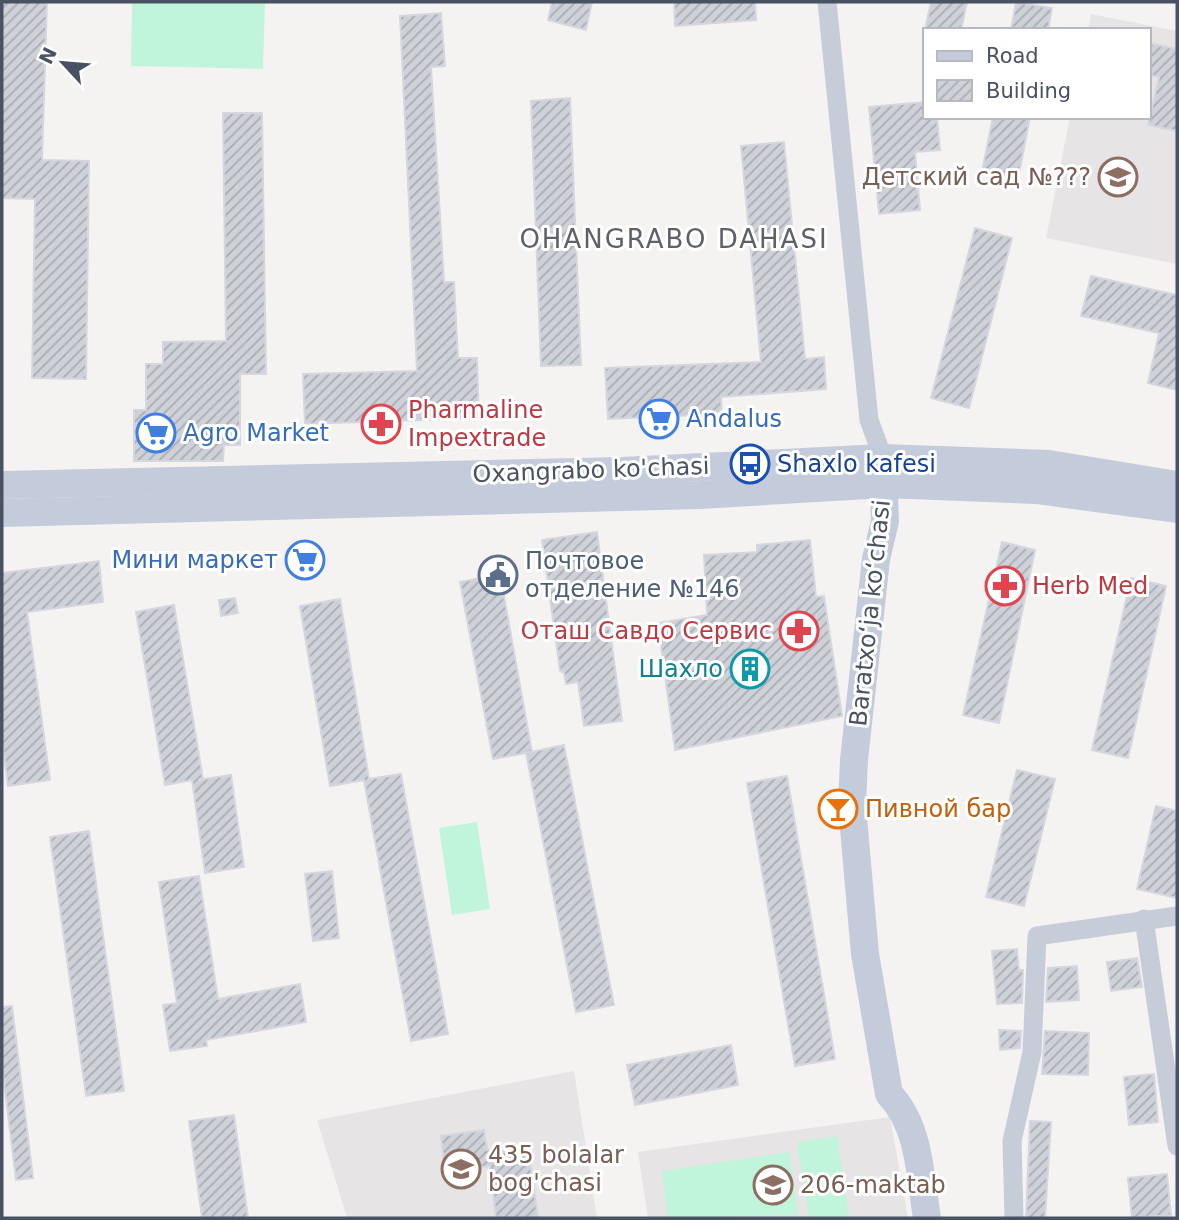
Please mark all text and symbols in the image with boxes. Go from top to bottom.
north arrow [28,28,98,98]
legend [923,28,1151,119]
text: N [34,44,61,68]
text: Road [986,44,1039,68]
text: Building [986,79,1071,103]
school or university icon: Детский сад №??? [1097,156,1139,198]
place label: Детский сад №??? [862,163,1091,191]
district label: OHANGRABO DAHASI [519,224,829,254]
place label: Pharmaline Impextrade [408,396,546,452]
supermarket icon: Andalus [638,398,680,440]
pharmacy icon: Pharmaline Impextrade [360,403,402,445]
place label: Andalus [686,405,782,433]
supermarket icon: Agro Market [135,412,177,454]
place label: Agro Market [183,419,329,447]
bus stop icon: Shaxlo kafesi [729,443,771,485]
place label: Shaxlo kafesi [777,450,936,478]
street label: Oxangrabo ko'chasi [472,452,710,488]
street label: Baratxoʻja koʻchasi [844,498,896,728]
supermarket icon: Мини маркет [284,539,326,581]
place label: Мини маркет [111,546,278,574]
place label: Почтовое отделение №146 [525,547,740,603]
public building icon: Почтовое отделение №146 [477,554,519,596]
pharmacy icon: Herb Med [984,565,1026,607]
place label: Herb Med [1032,572,1148,600]
pharmacy icon: Оташ Савдо Сервис [778,610,820,652]
place label: Оташ Савдо Сервис [521,617,772,645]
building icon: Шахло [729,648,771,690]
place label: Шахло [638,655,723,683]
bar icon: Пивной бар [817,788,859,830]
place label: Пивной бар [865,795,1011,823]
place label: 435 bolalar bog'chasi [488,1141,624,1197]
school or university icon: 435 bolalar bog'chasi [440,1148,482,1190]
school or university icon: 206-maktab [752,1164,794,1206]
place label: 206-maktab [800,1171,946,1199]

